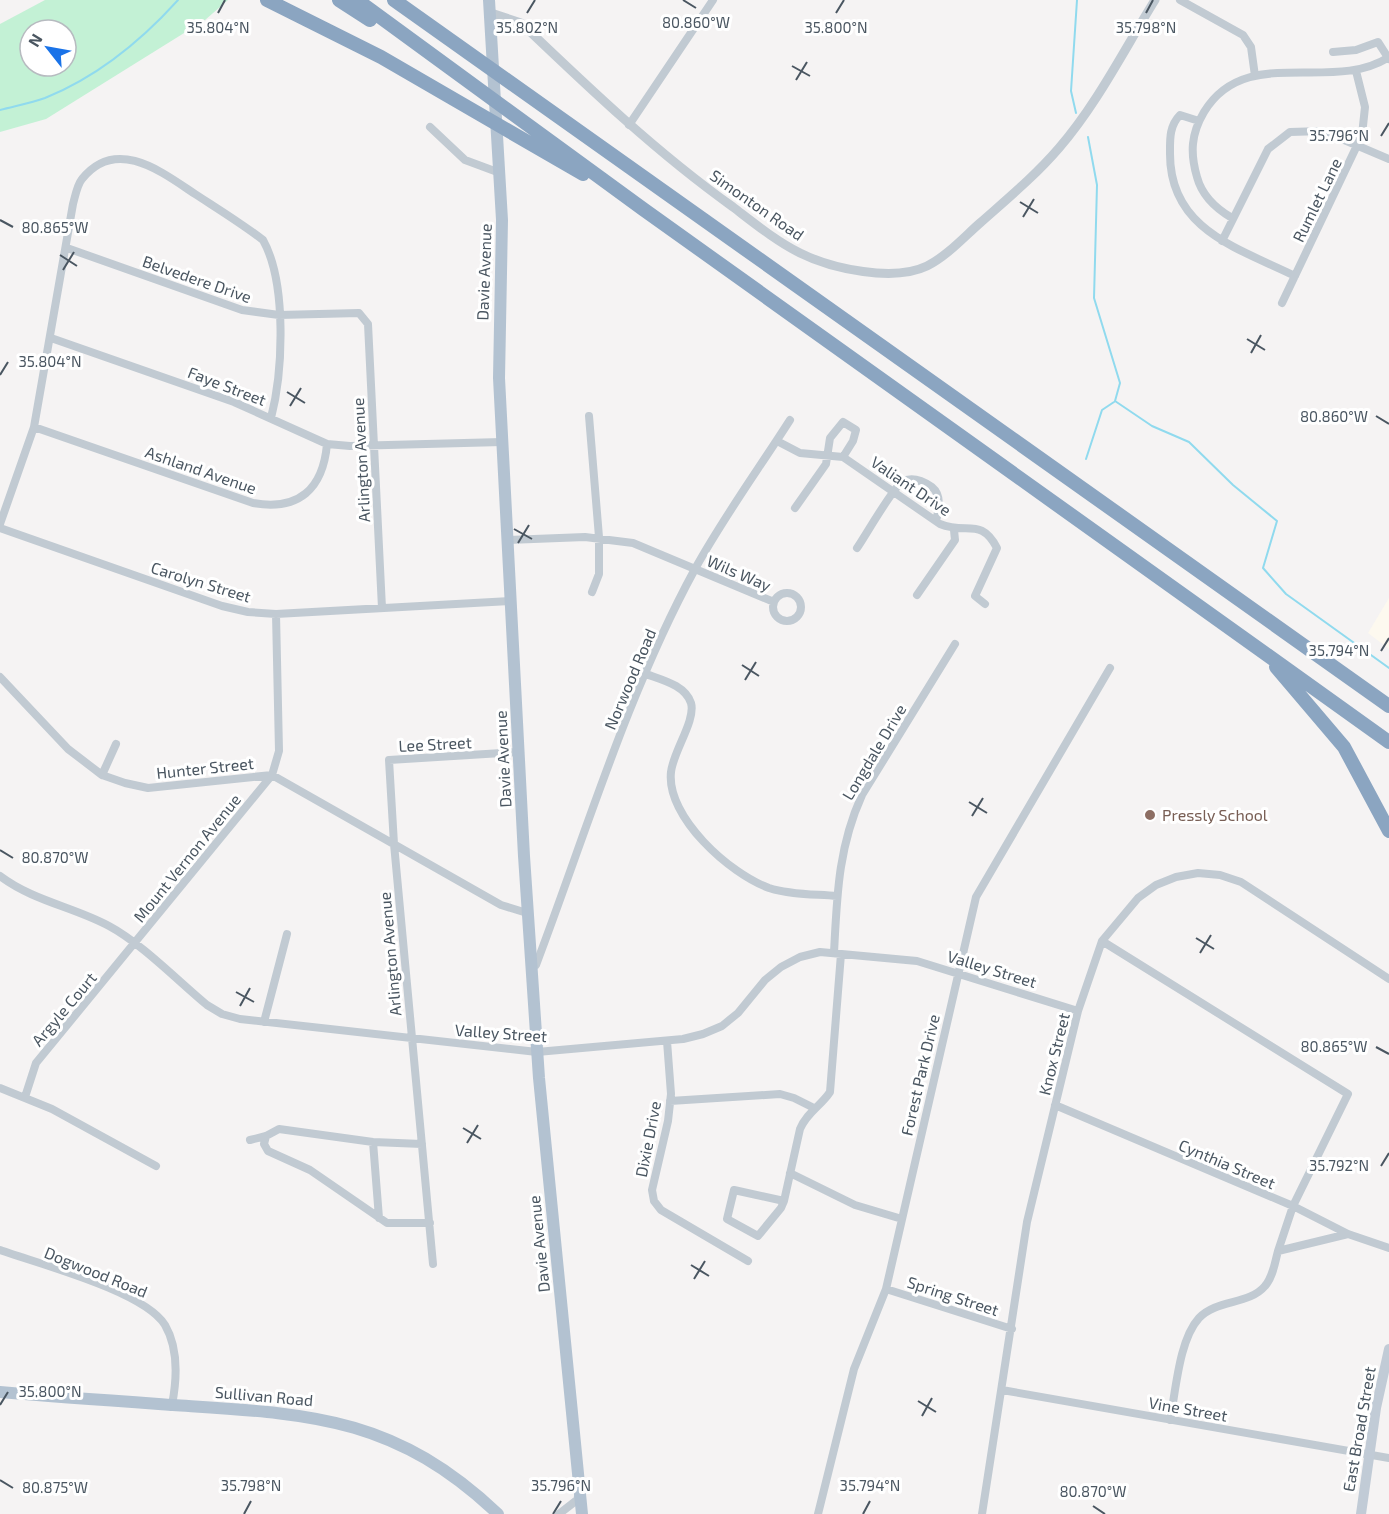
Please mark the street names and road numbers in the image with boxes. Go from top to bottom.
street label: Rumlet Lane [1288,155,1345,245]
street label: Simonton Road [707,165,808,244]
street label: Davie Avenue [472,223,495,321]
street label: Belvedere Drive [140,251,254,306]
street label: Faye Street [185,362,269,409]
street label: Arlington Avenue [348,397,373,523]
street label: Ashland Avenue [143,442,259,497]
street label: Valiant Drive [868,452,955,519]
street label: Wils Way [704,551,775,595]
street label: Carolyn Street [149,557,253,606]
street label: Norwood Road [600,626,659,732]
street label: Longdale Drive [838,700,910,803]
street label: Davie Avenue [490,710,515,808]
street label: Lee Street [398,732,472,755]
street label: Hunter Street [155,753,255,782]
street label: Mount Vernon Avenue [129,790,244,926]
street label: Arlington Avenue [375,891,404,1017]
street label: Valley Street [945,946,1039,991]
street label: Argyle Court [27,968,100,1049]
street label: Knox Street [1034,1011,1073,1097]
street label: Forest Park Drive [896,1012,943,1138]
street label: Valley Street [454,1020,548,1045]
street label: Dixie Drive [631,1099,664,1179]
street label: Cynthia Street [1176,1135,1278,1192]
street label: Davie Avenue [524,1195,553,1293]
street label: Dogwood Road [42,1242,151,1301]
street label: Spring Street [905,1272,1001,1319]
street label: East Broad Street [1338,1365,1379,1493]
street label: Sullivan Road [214,1382,314,1409]
street label: Vine Street [1147,1392,1229,1425]

